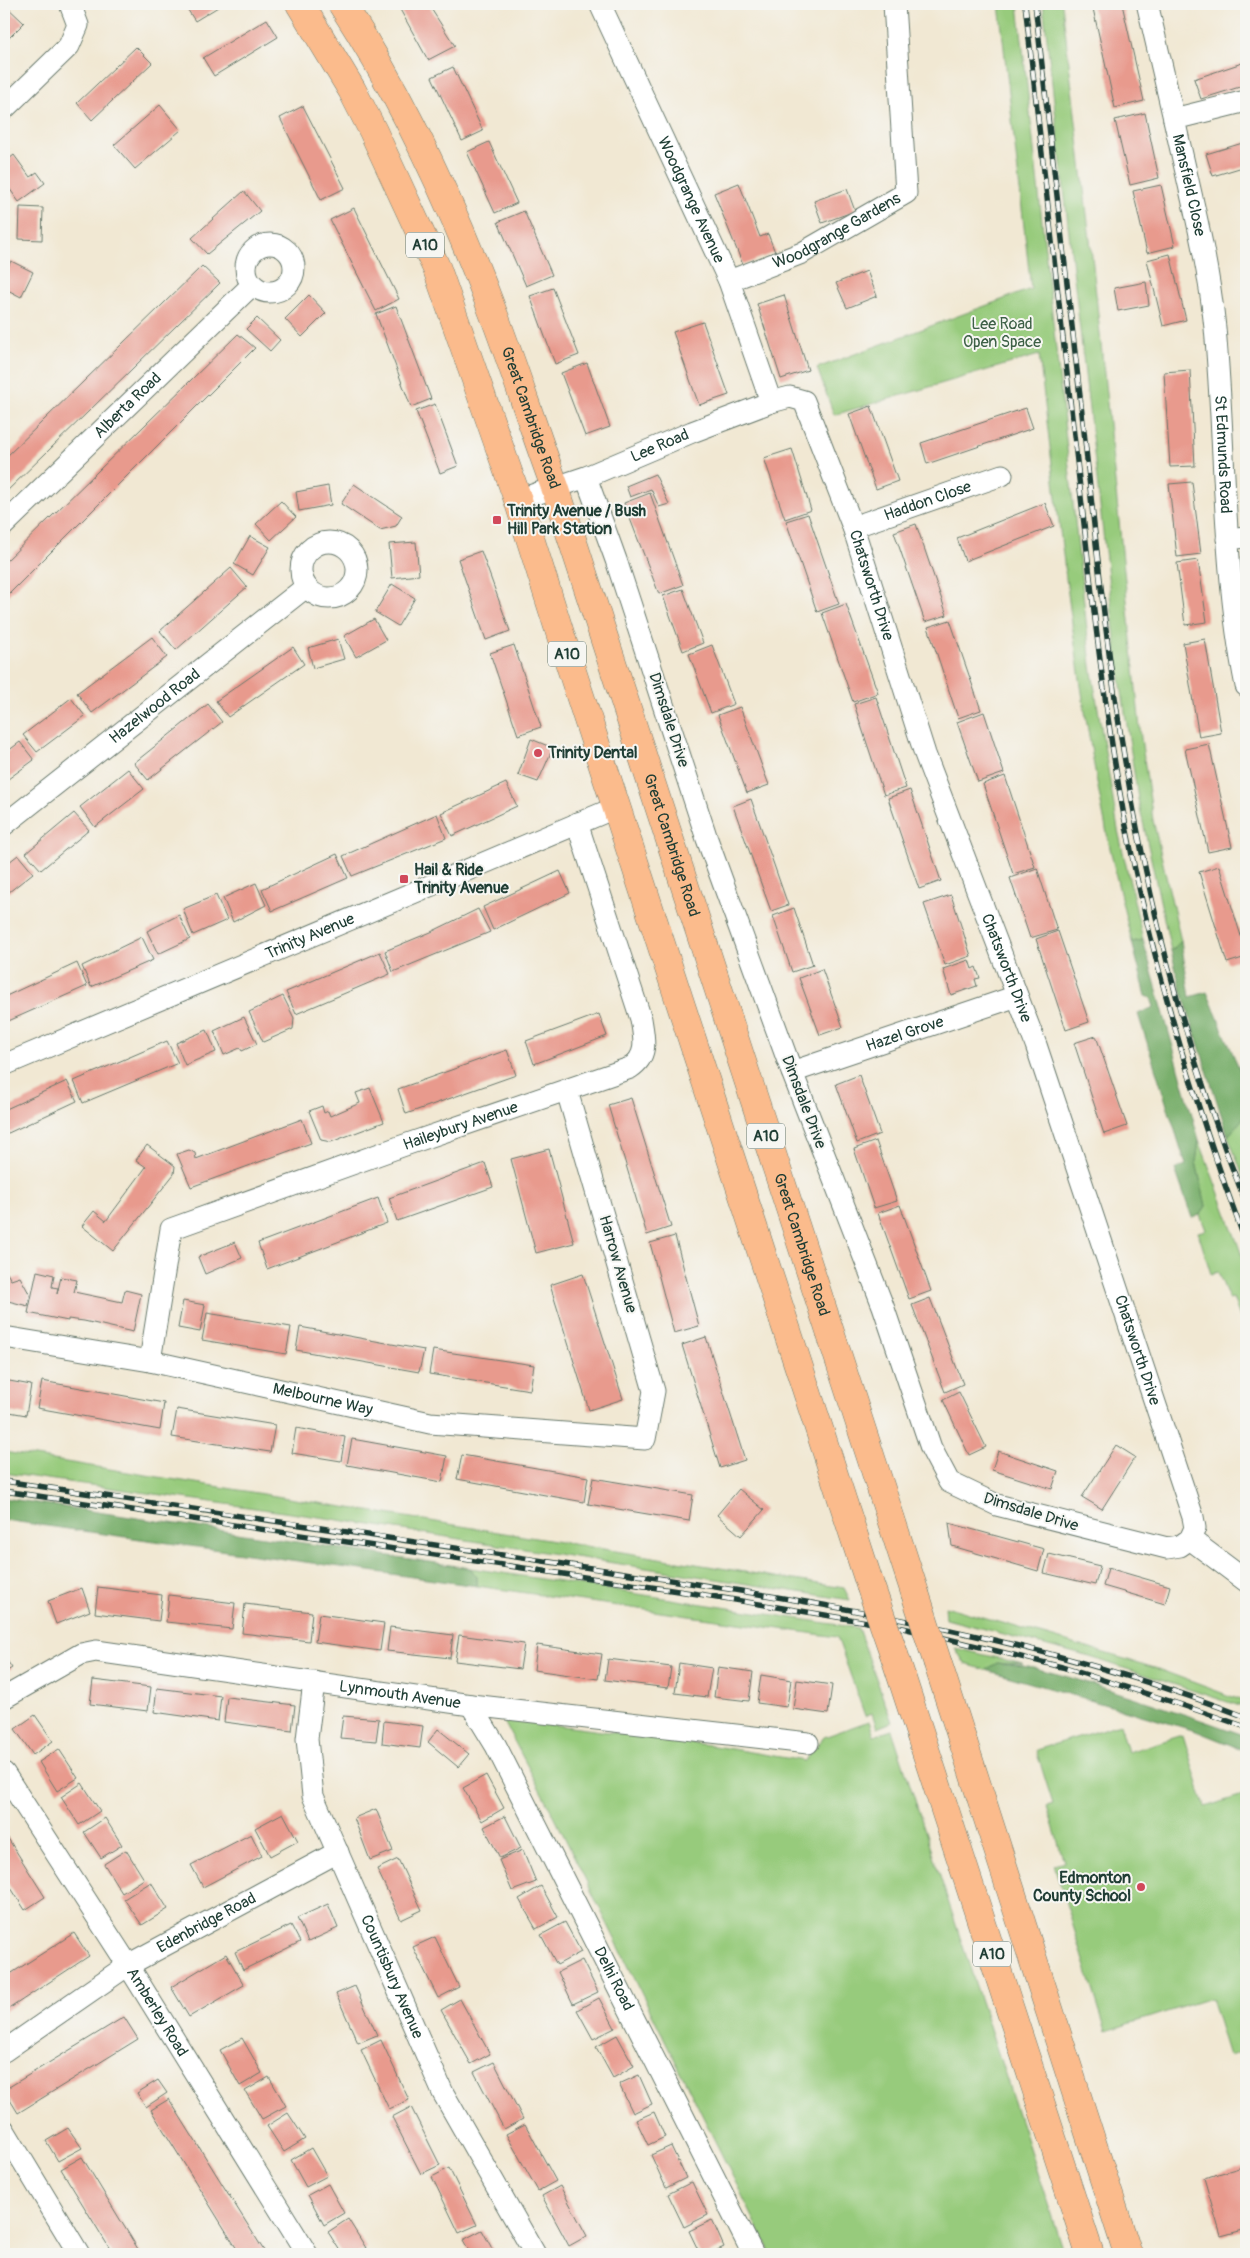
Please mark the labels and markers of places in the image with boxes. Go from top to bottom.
place label: Trinity Avenue / Bush Hill Park Station [506,501,647,539]
marker: Trinity Avenue / Bush Hill Park Station [491,514,503,526]
place label: Trinity Dental [547,743,638,763]
marker: Trinity Dental [532,747,544,759]
place label: Hail & Ride Trinity Avenue [413,860,510,898]
marker: Hail & Ride Trinity Avenue [398,873,410,885]
place label: Edmonton County School [1033,1868,1131,1906]
marker: Edmonton County School [1135,1881,1147,1893]

